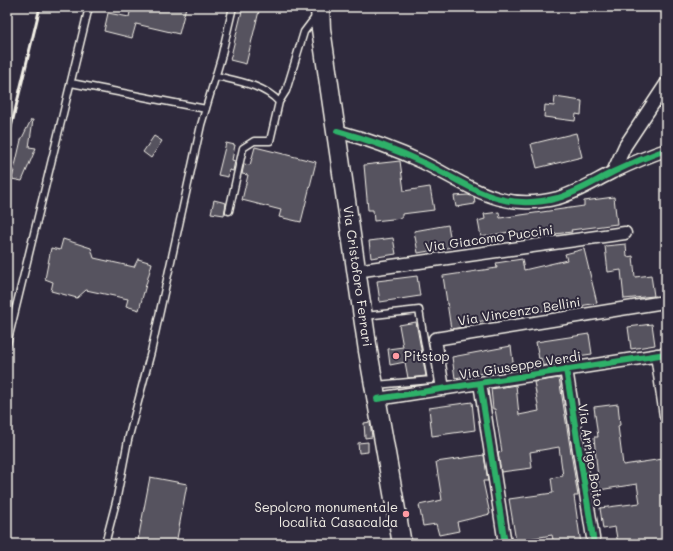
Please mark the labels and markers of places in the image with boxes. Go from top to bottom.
place label: Pitstop [404,347,449,364]
marker: Pitstop [391,351,401,361]
place label: Sepolcro monumentale località Casacalda [254,498,398,530]
marker: Sepolcro monumentale località Casacalda [401,509,411,519]

